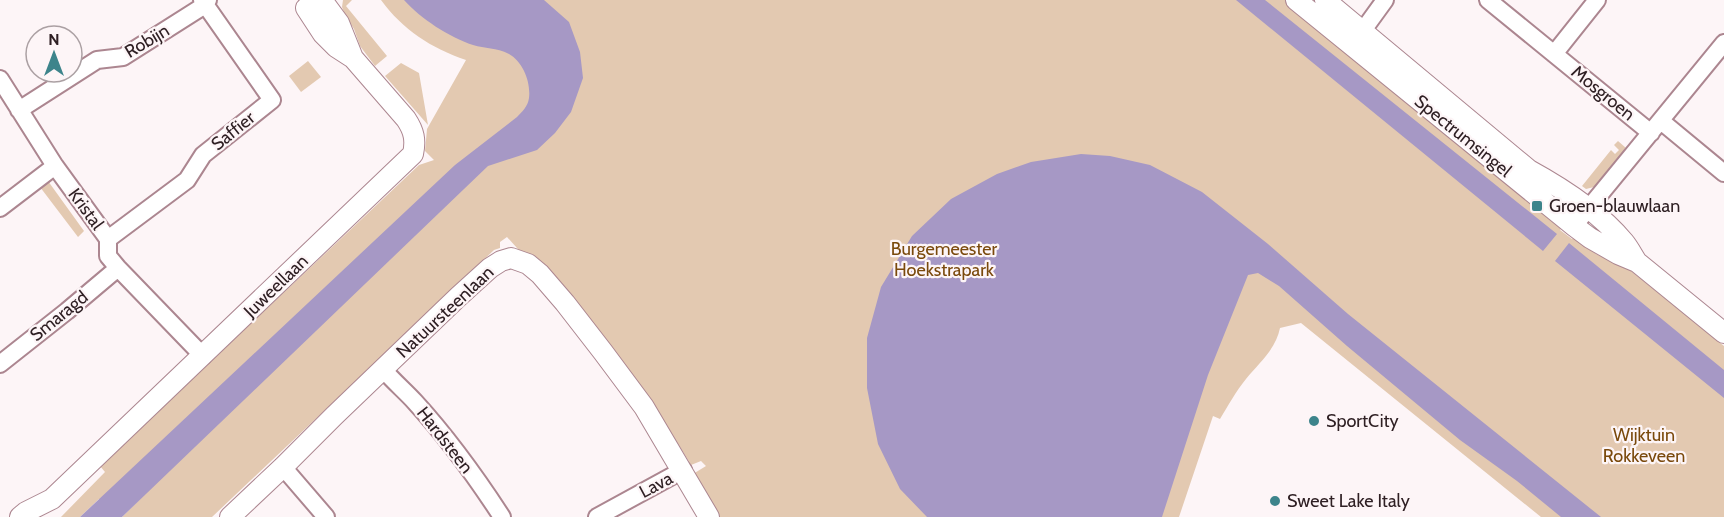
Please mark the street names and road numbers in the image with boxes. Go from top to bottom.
street label: Robijn [121,19,173,63]
street label: Mosgroen [1567,61,1639,125]
street label: Spectrumsingel [1410,90,1517,182]
street label: Saffier [207,107,259,155]
street label: Kristal [64,184,109,235]
street label: Juweellaan [238,250,313,323]
street label: Natuursteenlaan [392,261,498,363]
street label: Smaragd [26,286,92,346]
street label: Hardsteen [412,402,478,478]
street label: Lava [636,467,677,503]

